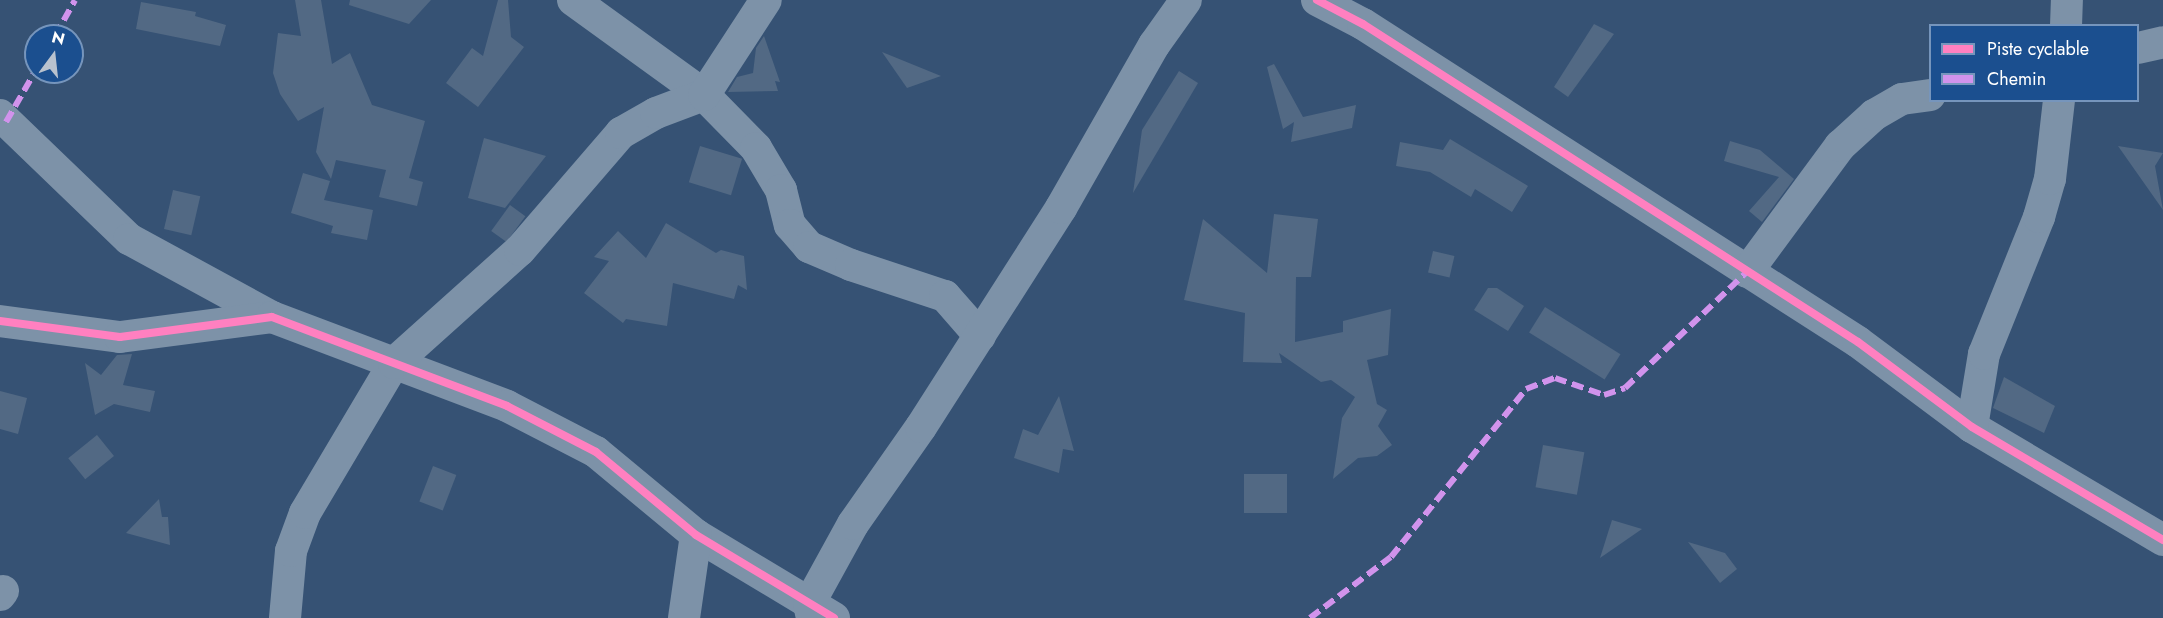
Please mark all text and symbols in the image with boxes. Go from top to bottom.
north arrow [24,24,84,84]
legend [1929,24,2139,102]
text: N [49,25,67,51]
text: Piste cyclable [1987,36,2089,62]
text: Chemin [1987,66,2046,92]

